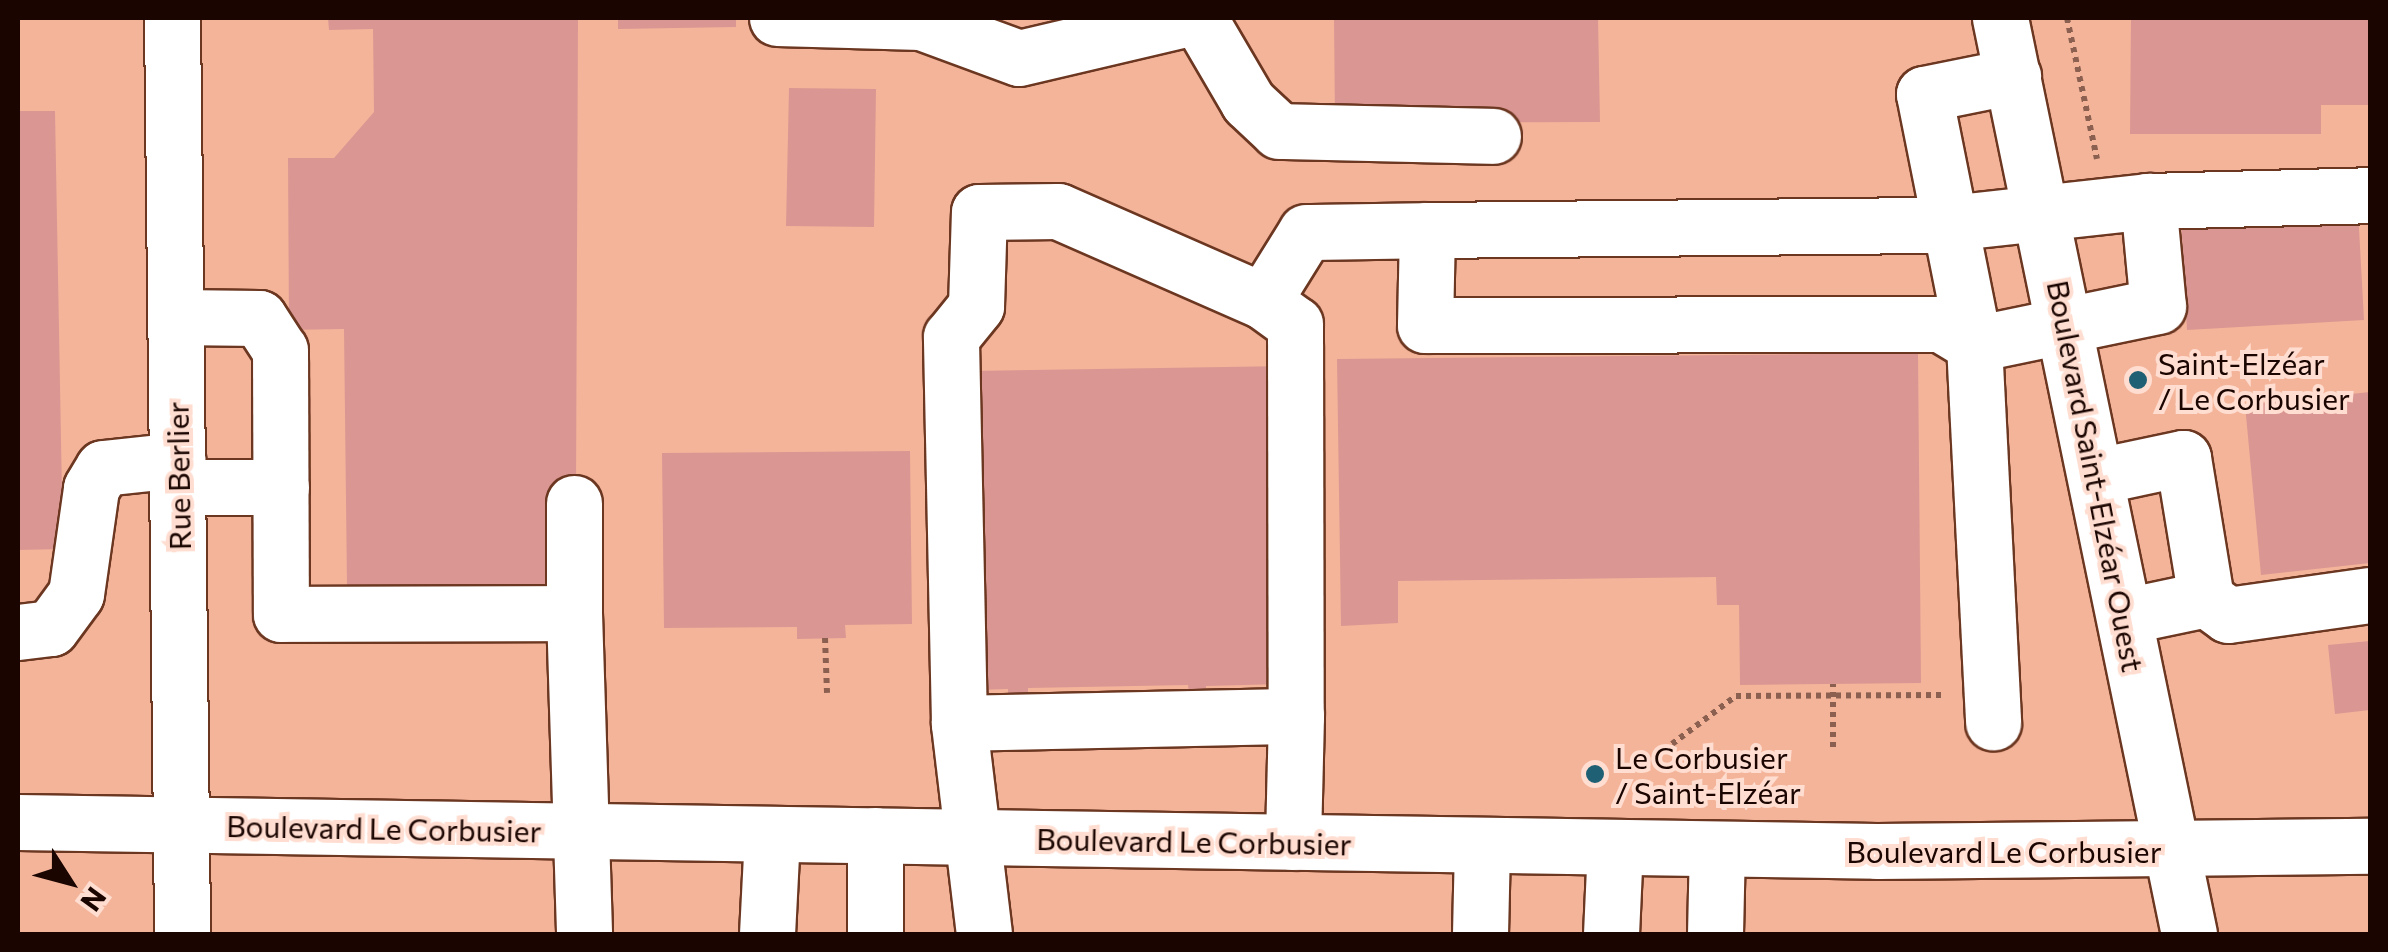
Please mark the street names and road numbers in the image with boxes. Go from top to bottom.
street label: Boulevard Saint-Elzéar Ouest [2040,277,2152,675]
street label: Rue Berlier [159,401,197,551]
street label: Boulevard Le Corbusier [226,807,542,849]
street label: Boulevard Le Corbusier [1036,820,1352,862]
street label: Boulevard Le Corbusier [1846,833,2162,869]

